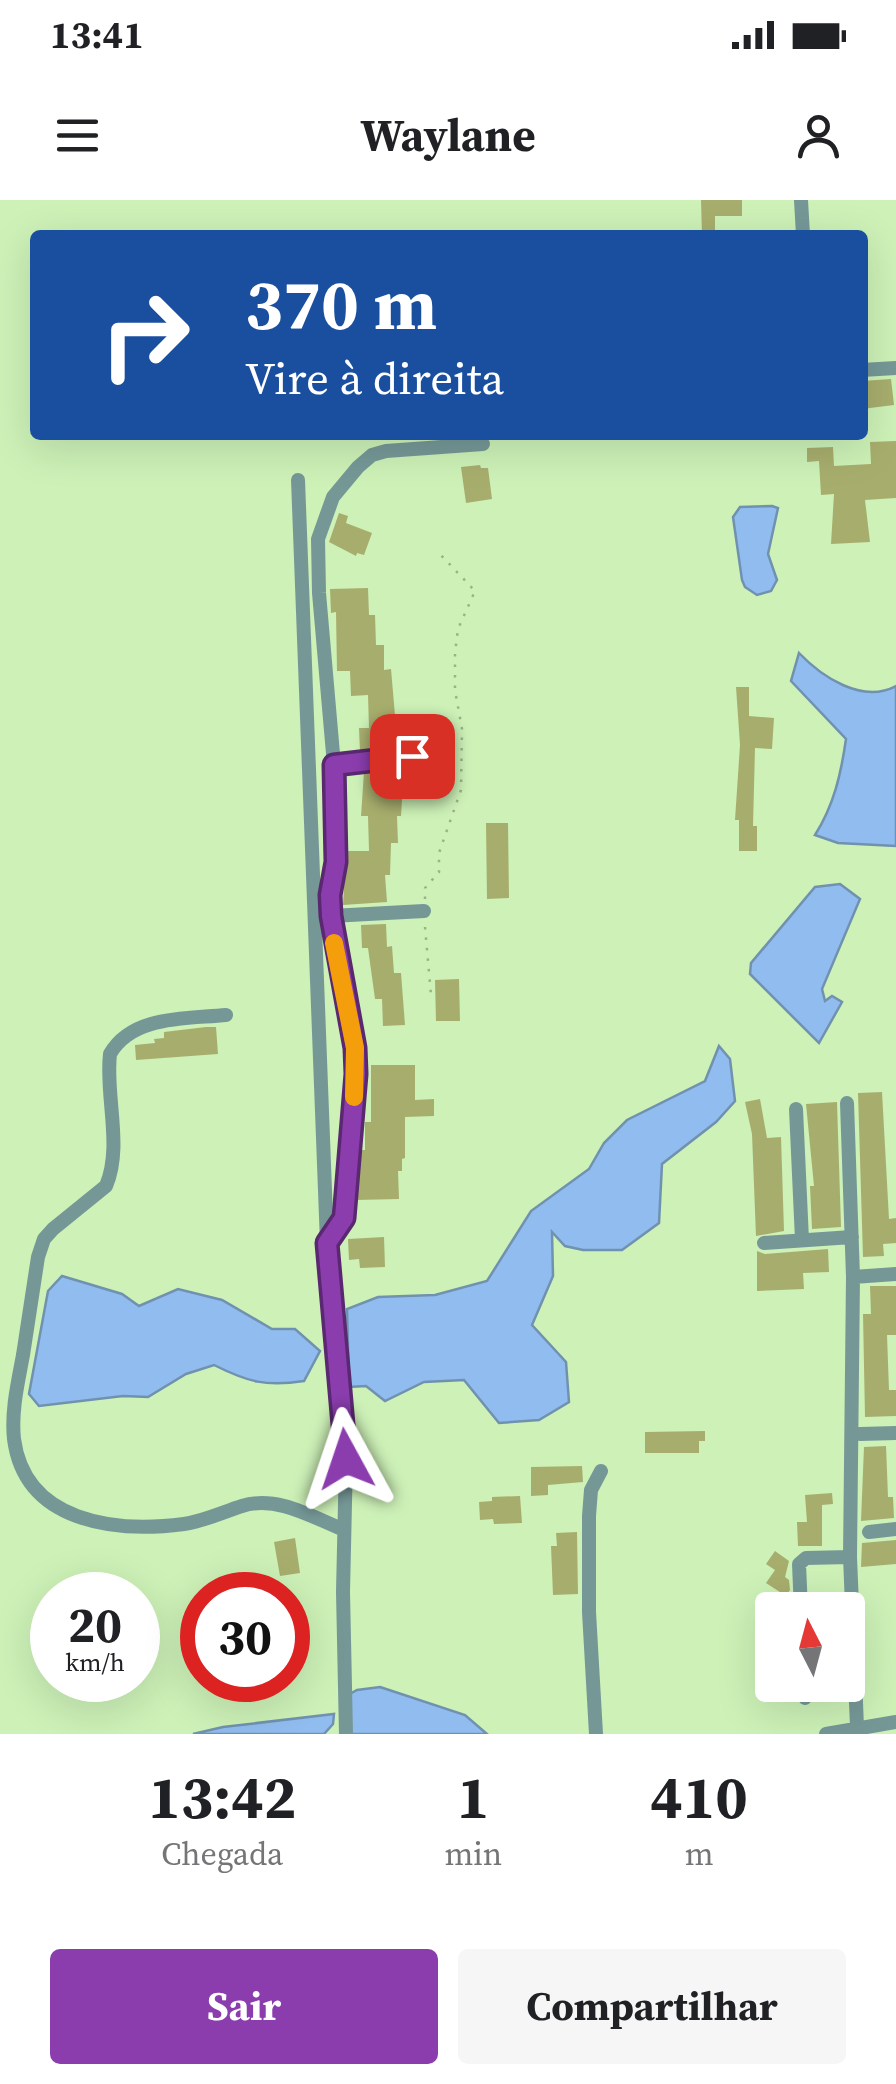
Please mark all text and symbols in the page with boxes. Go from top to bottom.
text: 13:41 [50,9,144,61]
text: Waylane [360,104,536,166]
icon: menu [50,108,105,163]
icon: person [791,108,846,163]
text: 370 m [245,256,437,352]
icon: right [80,270,210,400]
text: Vire à direita [245,347,504,409]
pin [370,714,455,799]
icon: arrive [385,729,440,784]
position arrow [294,1407,398,1511]
speed limit sign: 30 [180,1572,310,1702]
text: 20 [68,1590,122,1659]
north arrow [755,1592,865,1702]
map controls [755,1592,865,1702]
text: km/h [65,1645,125,1679]
text: 13:42 [148,1756,296,1838]
text: 1 [457,1756,490,1838]
text: 410 [650,1756,748,1838]
text: Chegada [161,1832,283,1876]
text: min [444,1832,502,1876]
text: m [685,1832,713,1876]
button: Sair [50,1949,438,2064]
button: Compartilhar [458,1949,846,2064]

